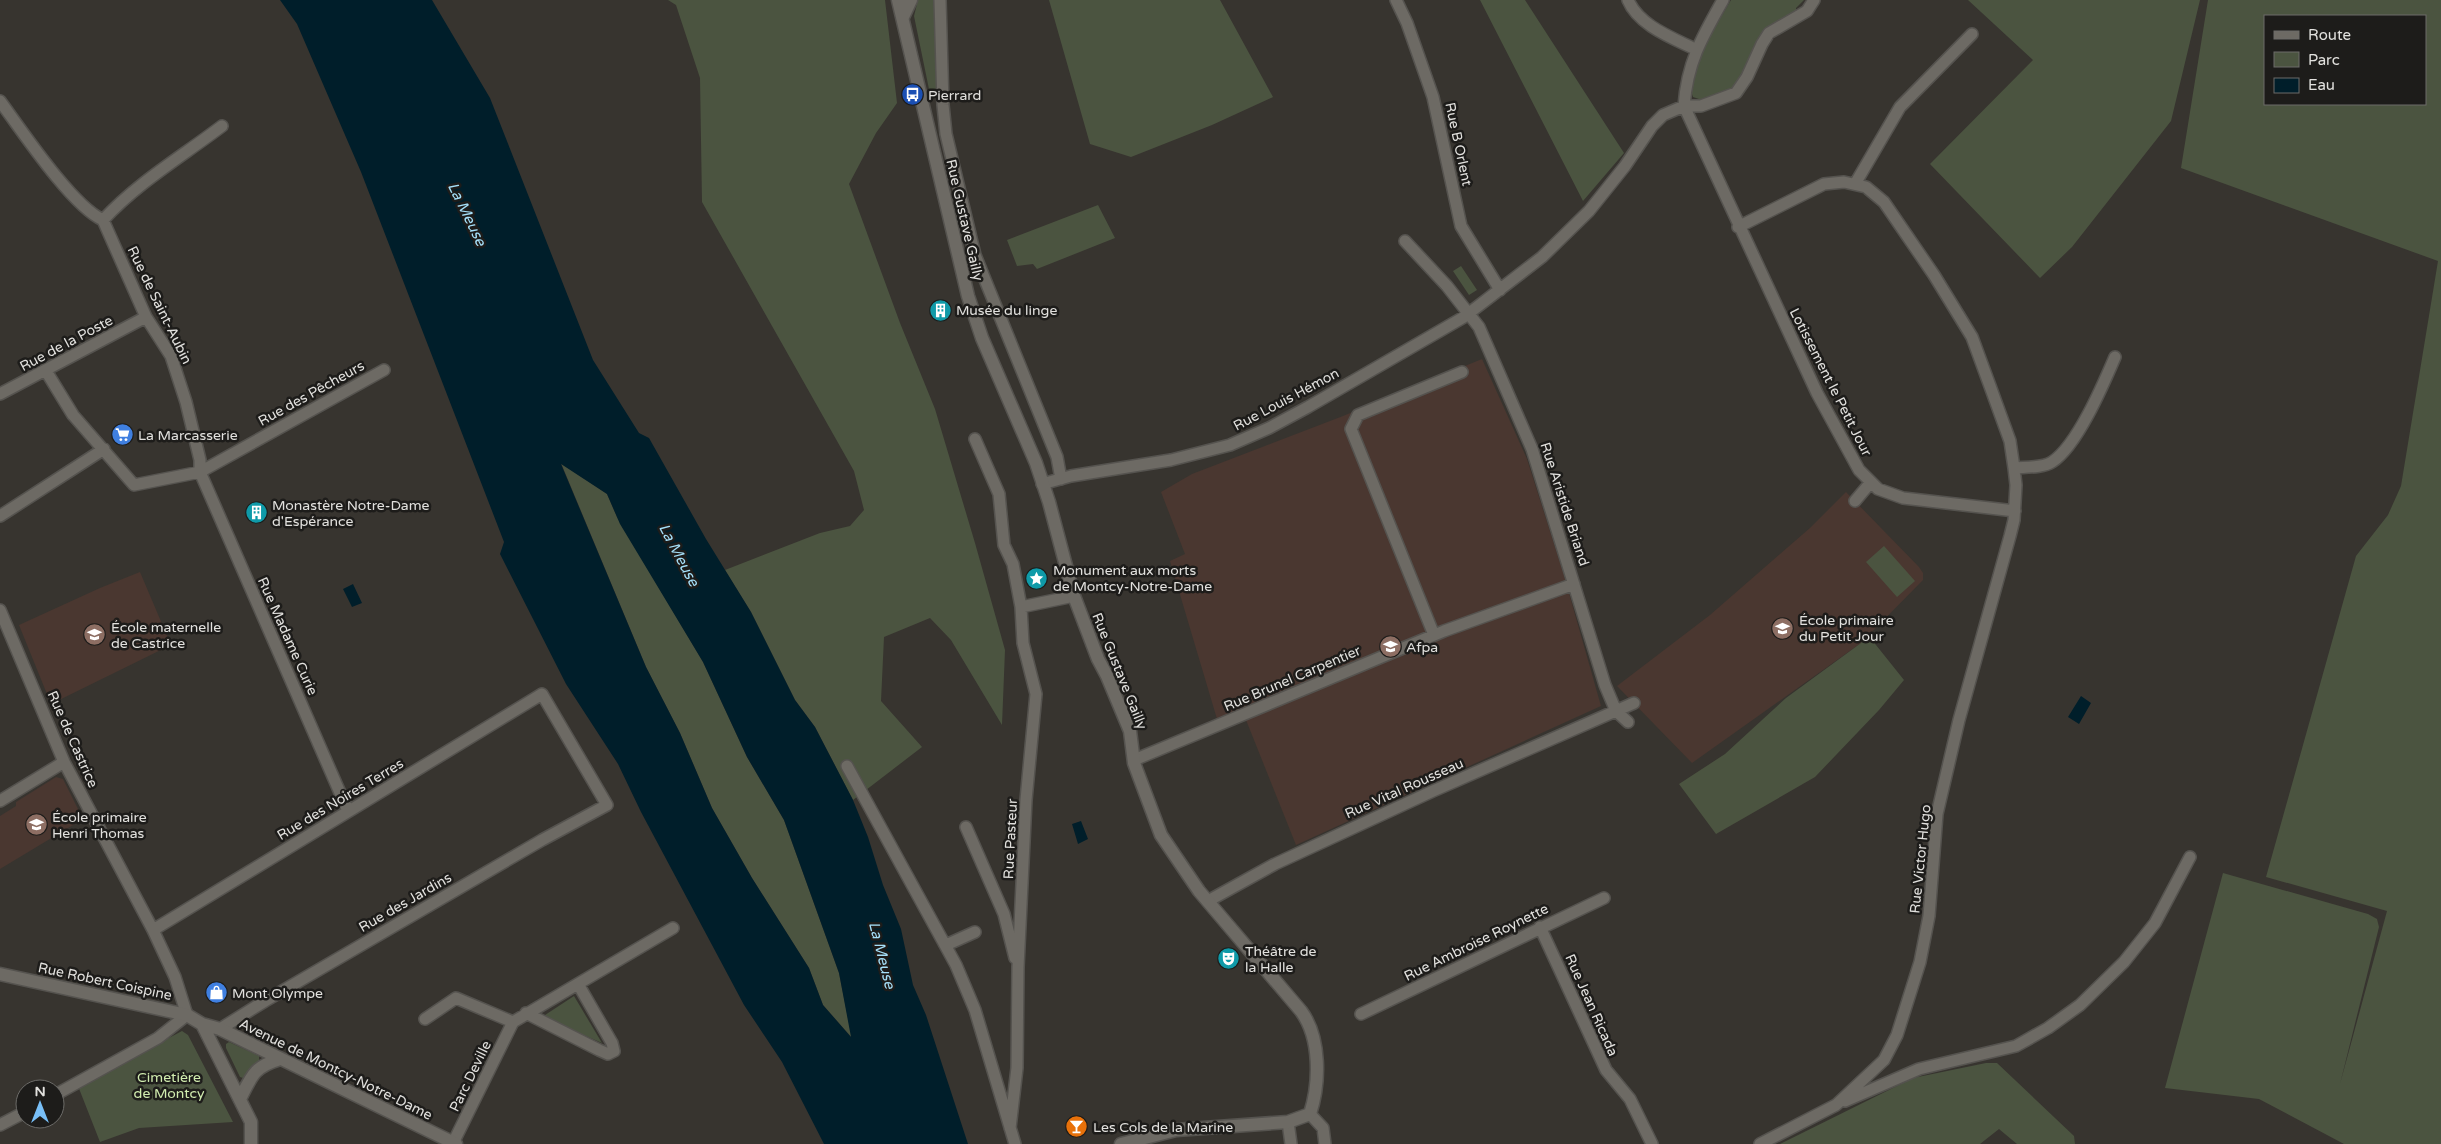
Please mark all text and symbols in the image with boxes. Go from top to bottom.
legend [2264,15,2426,105]
text: Route [2308,26,2351,44]
text: Parc [2308,51,2340,69]
text: Eau [2308,76,2335,94]
bus stop icon: Pierrard [900,83,924,107]
place label: Pierrard [928,87,981,104]
street label: Rue B Orlent [1441,101,1476,188]
street label: Rue Gustave Gailly [942,158,987,283]
water label: La Meuse [444,179,491,250]
street label: Rue de Saint-Aubin [124,243,196,367]
building icon: Musée du linge [928,298,952,322]
place label: Musée du linge [956,302,1057,319]
street label: Lotissement le Petit Jour [1786,305,1876,460]
street label: Rue de la Poste [17,312,116,375]
street label: Rue des Pêcheurs [255,357,368,430]
street label: Rue Louis Hémon [1231,364,1342,434]
supermarket icon: La Marcasserie [110,423,134,447]
place label: La Marcasserie [138,427,238,444]
street label: Rue Aristide Briand [1537,440,1593,568]
place label: Monastère Notre-Dame d'Espérance [272,497,430,530]
building icon: Monastère Notre-Dame d'Espérance [244,501,268,525]
water label: La Meuse [655,520,704,591]
place label: Monument aux morts de Montcy-Notre-Dame [1053,562,1212,595]
place icon: Monument aux morts de Montcy-Notre-Dame [1025,566,1049,590]
street label: Rue Madame Curie [254,575,321,698]
street label: Rue Gustave Gailly [1088,610,1151,732]
place label: École primaire du Petit Jour [1799,612,1894,645]
school or university icon: École primaire du Petit Jour [1771,616,1795,640]
place label: École maternelle de Castrice [111,619,221,652]
school or university icon: École maternelle de Castrice [83,623,107,647]
school or university icon: Afpa [1378,635,1402,659]
place label: Afpa [1406,639,1438,656]
street label: Rue Brunel Carpentier [1221,642,1364,715]
street label: Rue de Castrice [44,688,102,790]
street label: Rue des Noires Terres [274,755,407,844]
street label: Rue Vital Rousseau [1342,755,1466,822]
street label: Rue Pasteur [1000,798,1021,880]
street label: Rue Victor Hugo [1906,804,1935,914]
place label: École primaire Henri Thomas [52,809,147,842]
school or university icon: École primaire Henri Thomas [24,813,48,837]
street label: Rue des Jardins [356,869,455,936]
street label: Rue Ambroise Roynette [1401,900,1551,985]
water label: La Meuse [865,920,899,992]
place label: Théâtre de la Halle [1245,943,1316,976]
theatre icon: Théâtre de la Halle [1217,947,1241,971]
street label: Rue Jean Ricada [1561,951,1622,1059]
street label: Rue Robert Coispine [36,959,174,1004]
shop icon: Mont Olympe [204,981,228,1005]
place label: Mont Olympe [232,985,323,1002]
street label: Avenue de Montcy-Notre-Dame [236,1015,435,1124]
street label: Parc Deville [446,1038,495,1115]
park label: Cimetière de Montcy [134,1069,205,1102]
north arrow [15,1079,65,1129]
text: N [34,1083,46,1100]
bar icon: Les Cols de la Marine [1065,1115,1089,1139]
place label: Les Cols de la Marine [1093,1119,1233,1136]

